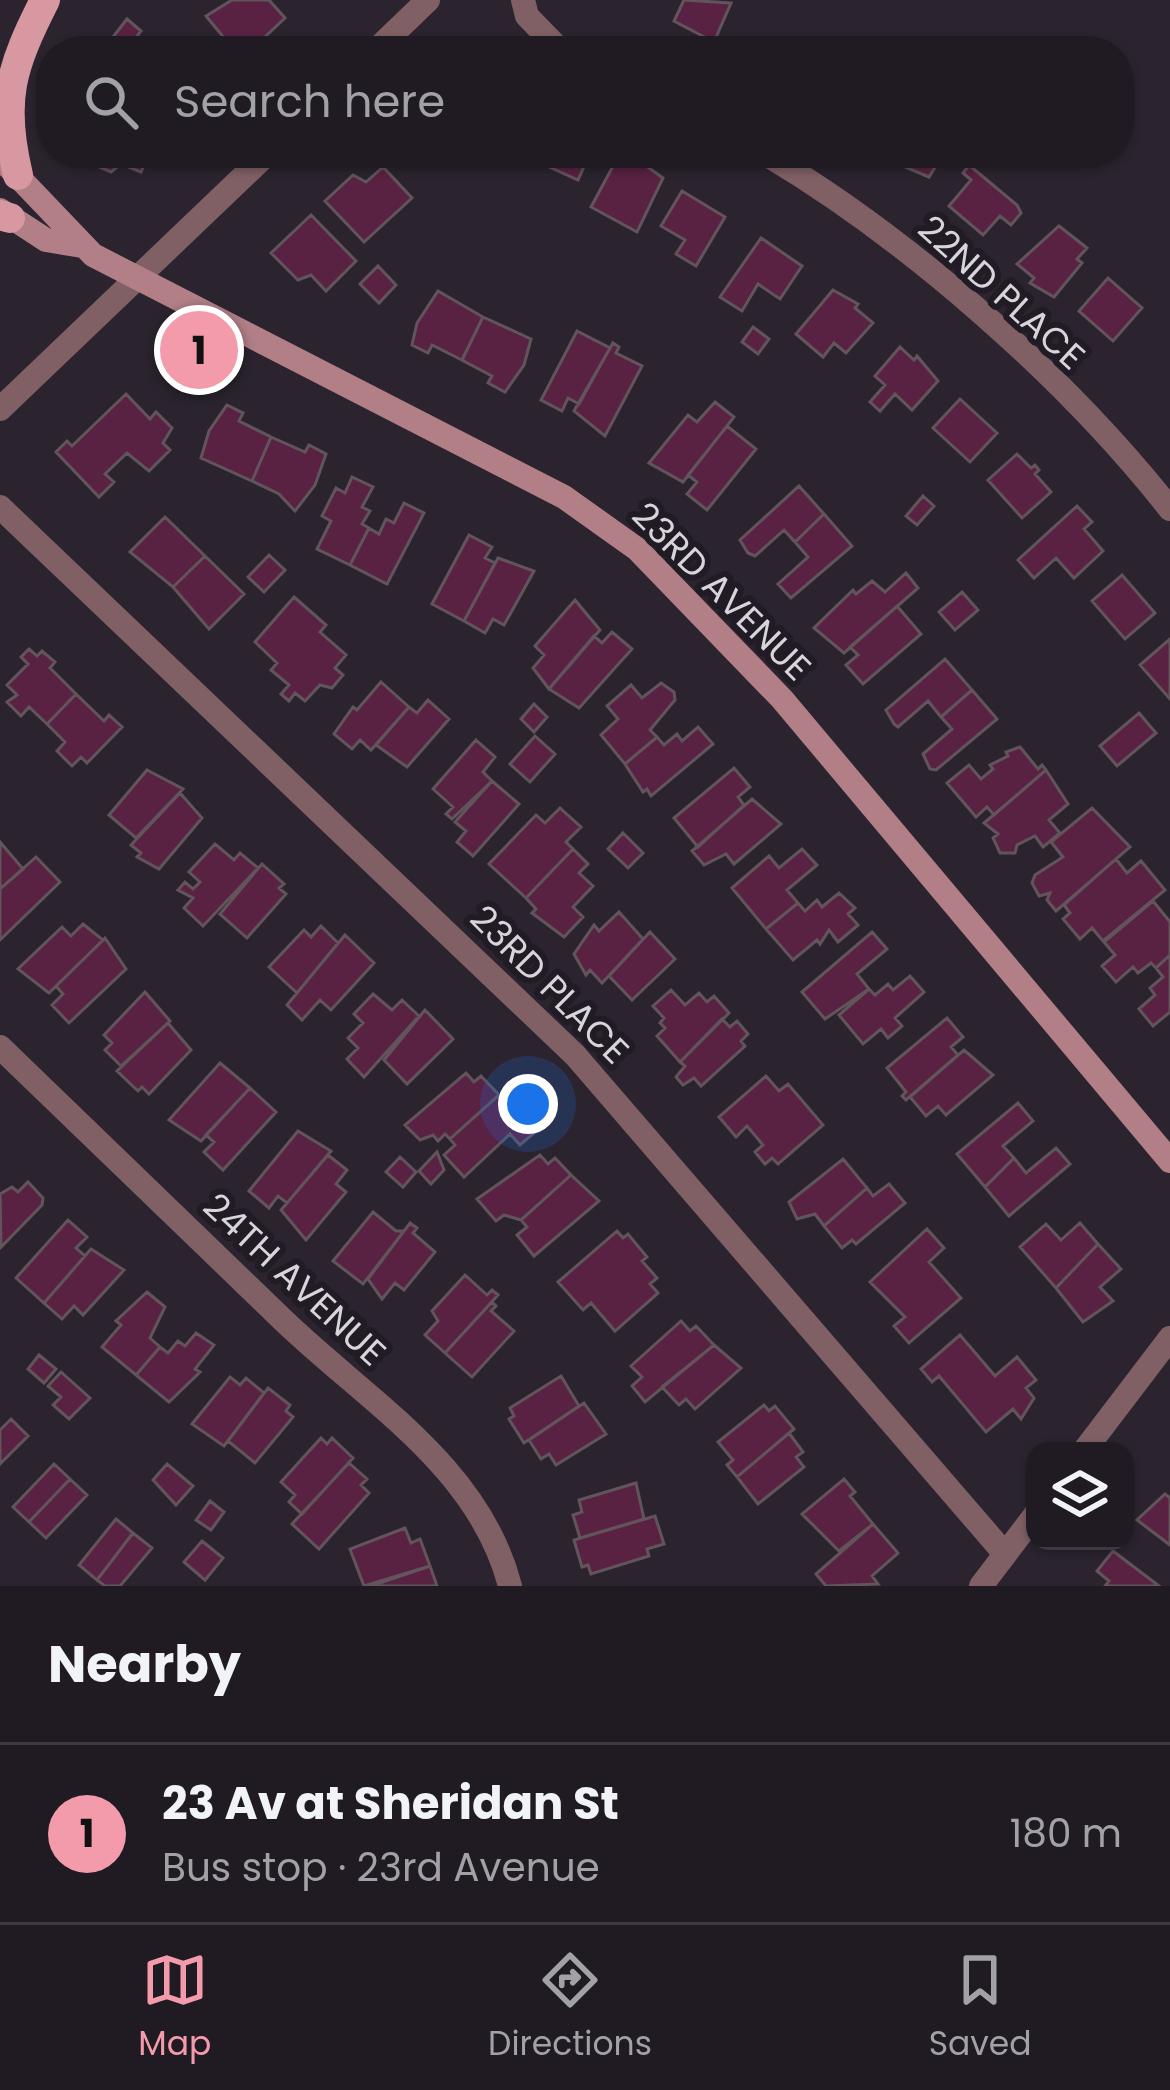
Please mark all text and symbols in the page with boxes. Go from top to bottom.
search box [36,36,1134,168]
icon: search [78,69,144,135]
text: Search here [174,70,445,133]
street label: 22ND PLACE [907,204,1096,381]
pin: 1 [160,305,238,395]
street label: 23RD AVENUE [621,491,822,692]
street label: 23RD PLACE [459,894,640,1075]
your location [498,1074,558,1134]
street label: 24TH AVENUE [192,1181,397,1377]
map controls [1026,1442,1134,1550]
button: layers [1026,1442,1134,1550]
text: Nearby [48,1628,241,1700]
text: 23 Av at Sheridan St [162,1772,619,1835]
text: 1 [80,1806,94,1861]
text: 180 m [1010,1806,1122,1861]
text: Bus stop · 23rd Avenue [162,1840,600,1895]
tab: Map [138,1947,211,2069]
tab: Directions [488,1947,652,2069]
tab: Saved [929,1947,1032,2069]

